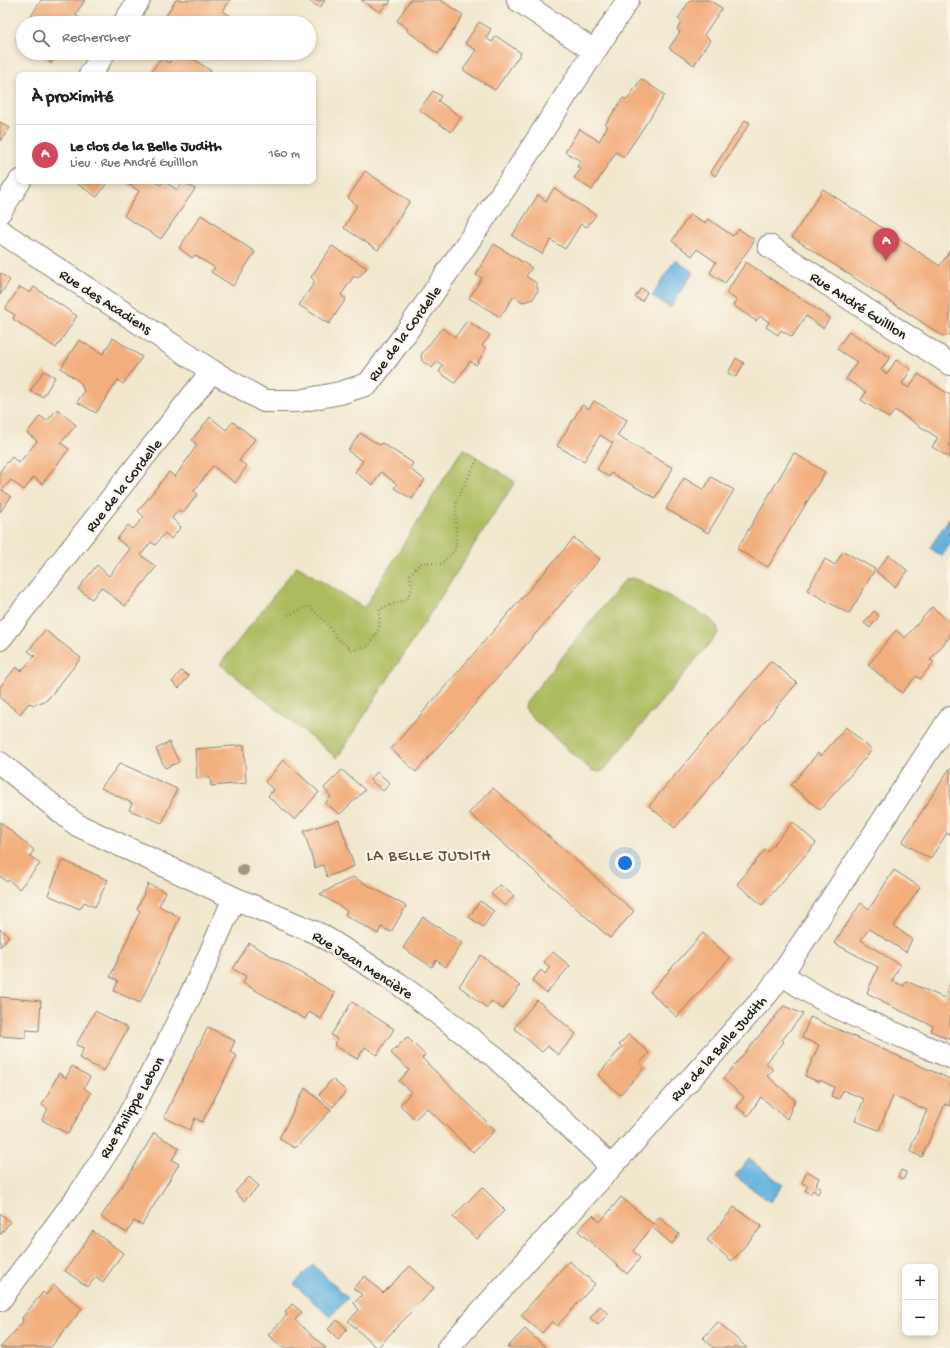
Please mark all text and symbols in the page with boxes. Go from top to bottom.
search box [16,16,316,60]
icon: search [30,27,52,49]
text: Rechercher [62,29,130,47]
text: À proximité [32,88,113,108]
text: Le clos de la Belle Judith [70,138,222,156]
text: A [41,147,49,162]
text: 160 m [268,147,300,162]
text: Lieu · Rue André Guilllon [70,156,198,171]
pin: A [873,228,899,261]
street label: Rue des Acadiens [55,266,155,339]
street label: Rue André Guilllon [806,269,910,345]
street label: Rue de la Cordelle [365,283,446,385]
street label: Rue de la Cordelle [83,436,167,537]
district label: LA BELLE JUDITH [367,848,491,867]
your location [615,853,635,873]
street label: Rue Jean Mencière [308,928,416,1004]
street label: Rue de la Belle Judith [667,993,772,1106]
street label: Rue Philippe Lebon [96,1054,169,1162]
map controls [902,1264,938,1336]
button: + [902,1264,938,1300]
button: − [902,1300,938,1336]

